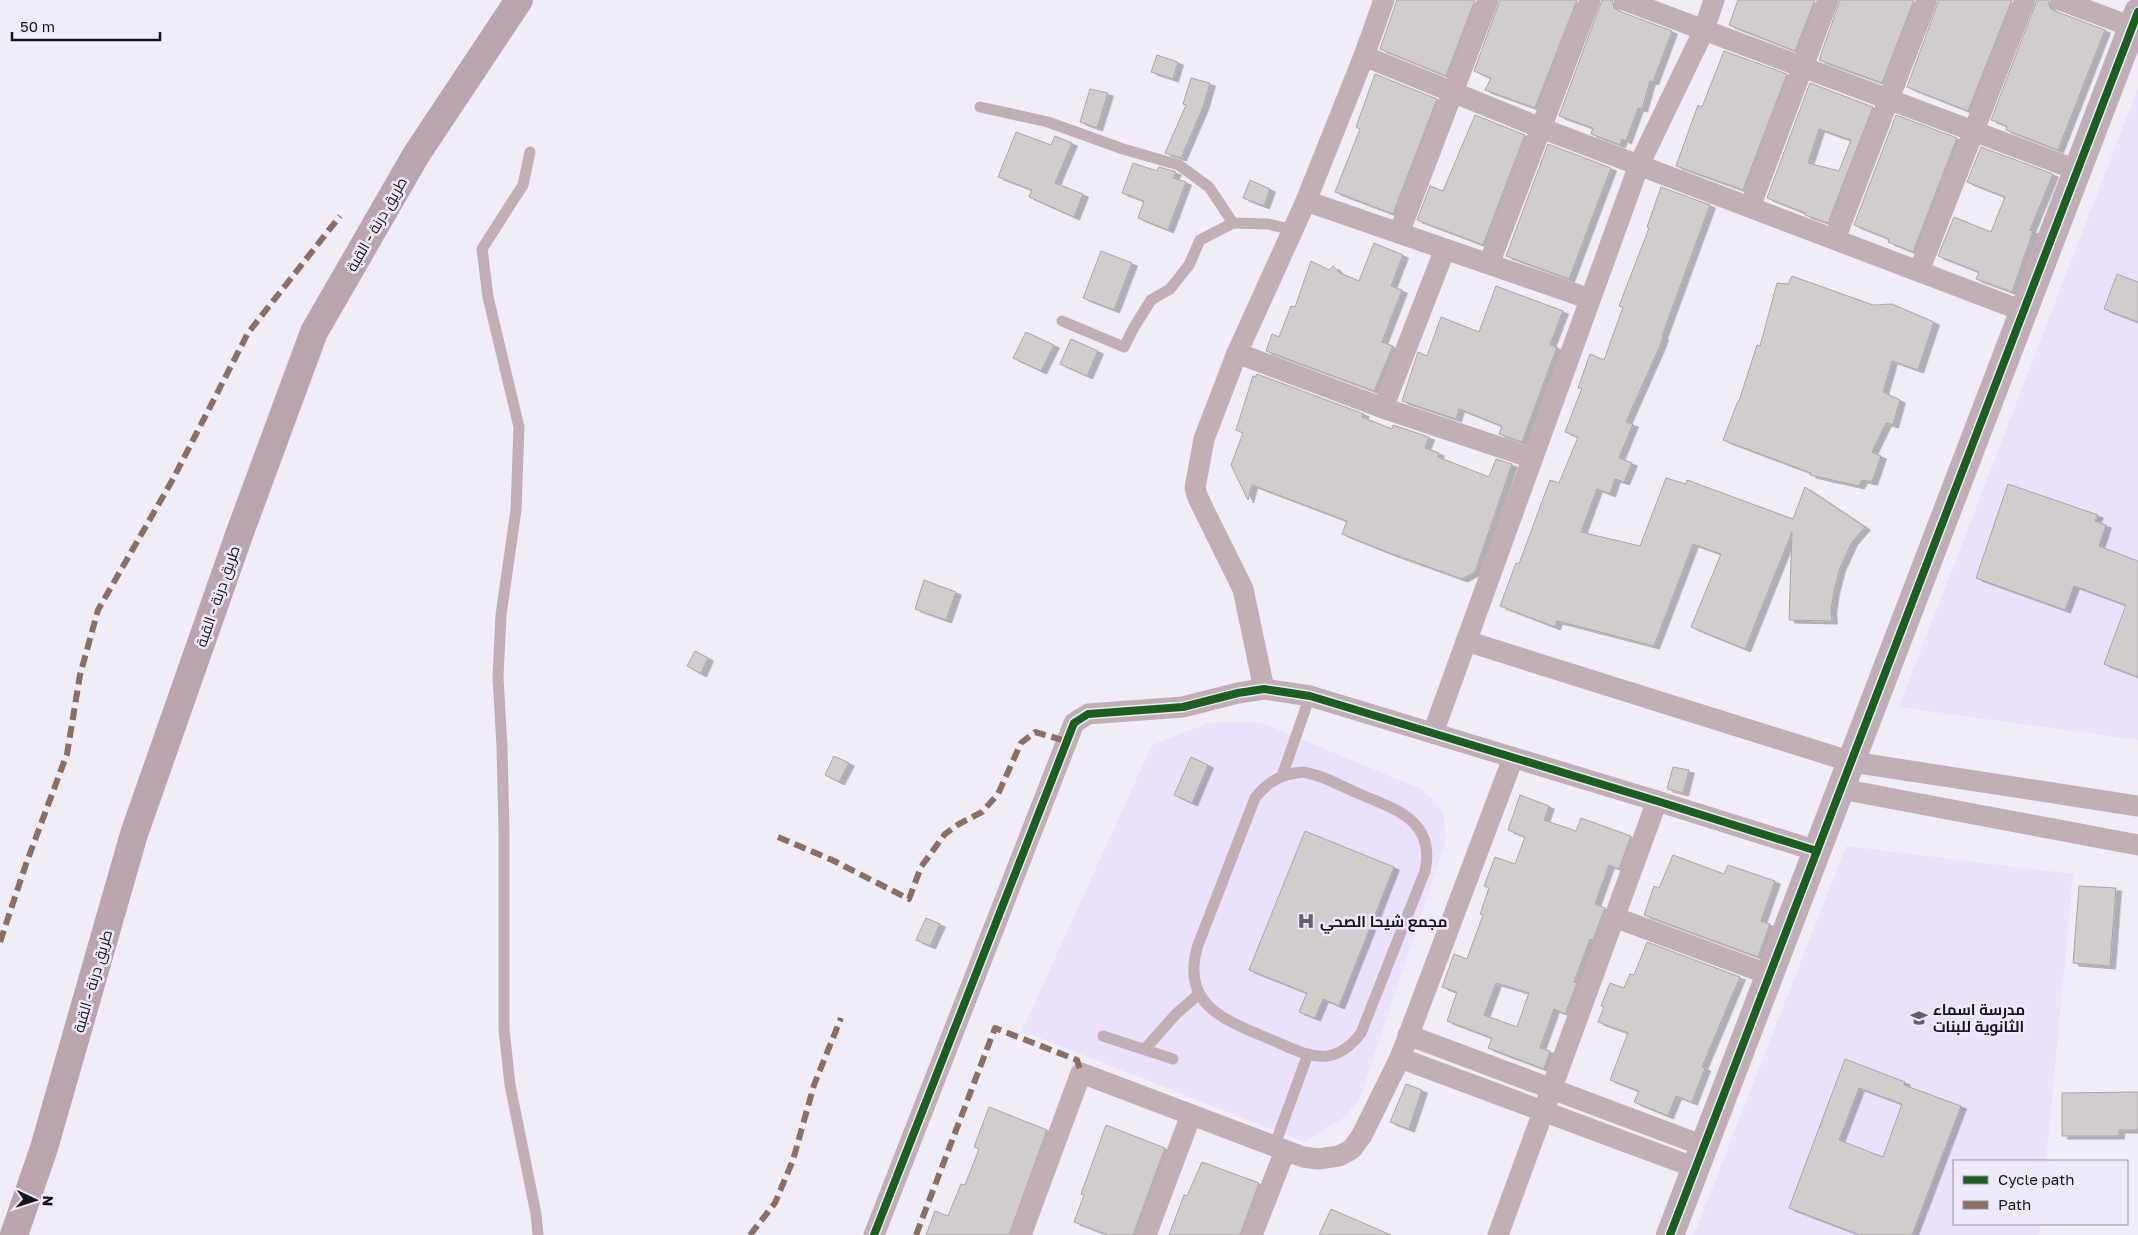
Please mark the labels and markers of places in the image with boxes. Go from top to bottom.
hospital icon: مجمع شيحا الصحي [1296,911,1316,931]
place label: مجمع شيحا الصحي [1320,912,1448,934]
place label: مدرسة اسماء الثانوية للبنات [1933,1000,2025,1036]
school or university icon: مدرسة اسماء الثانوية للبنات [1909,1008,1929,1028]

